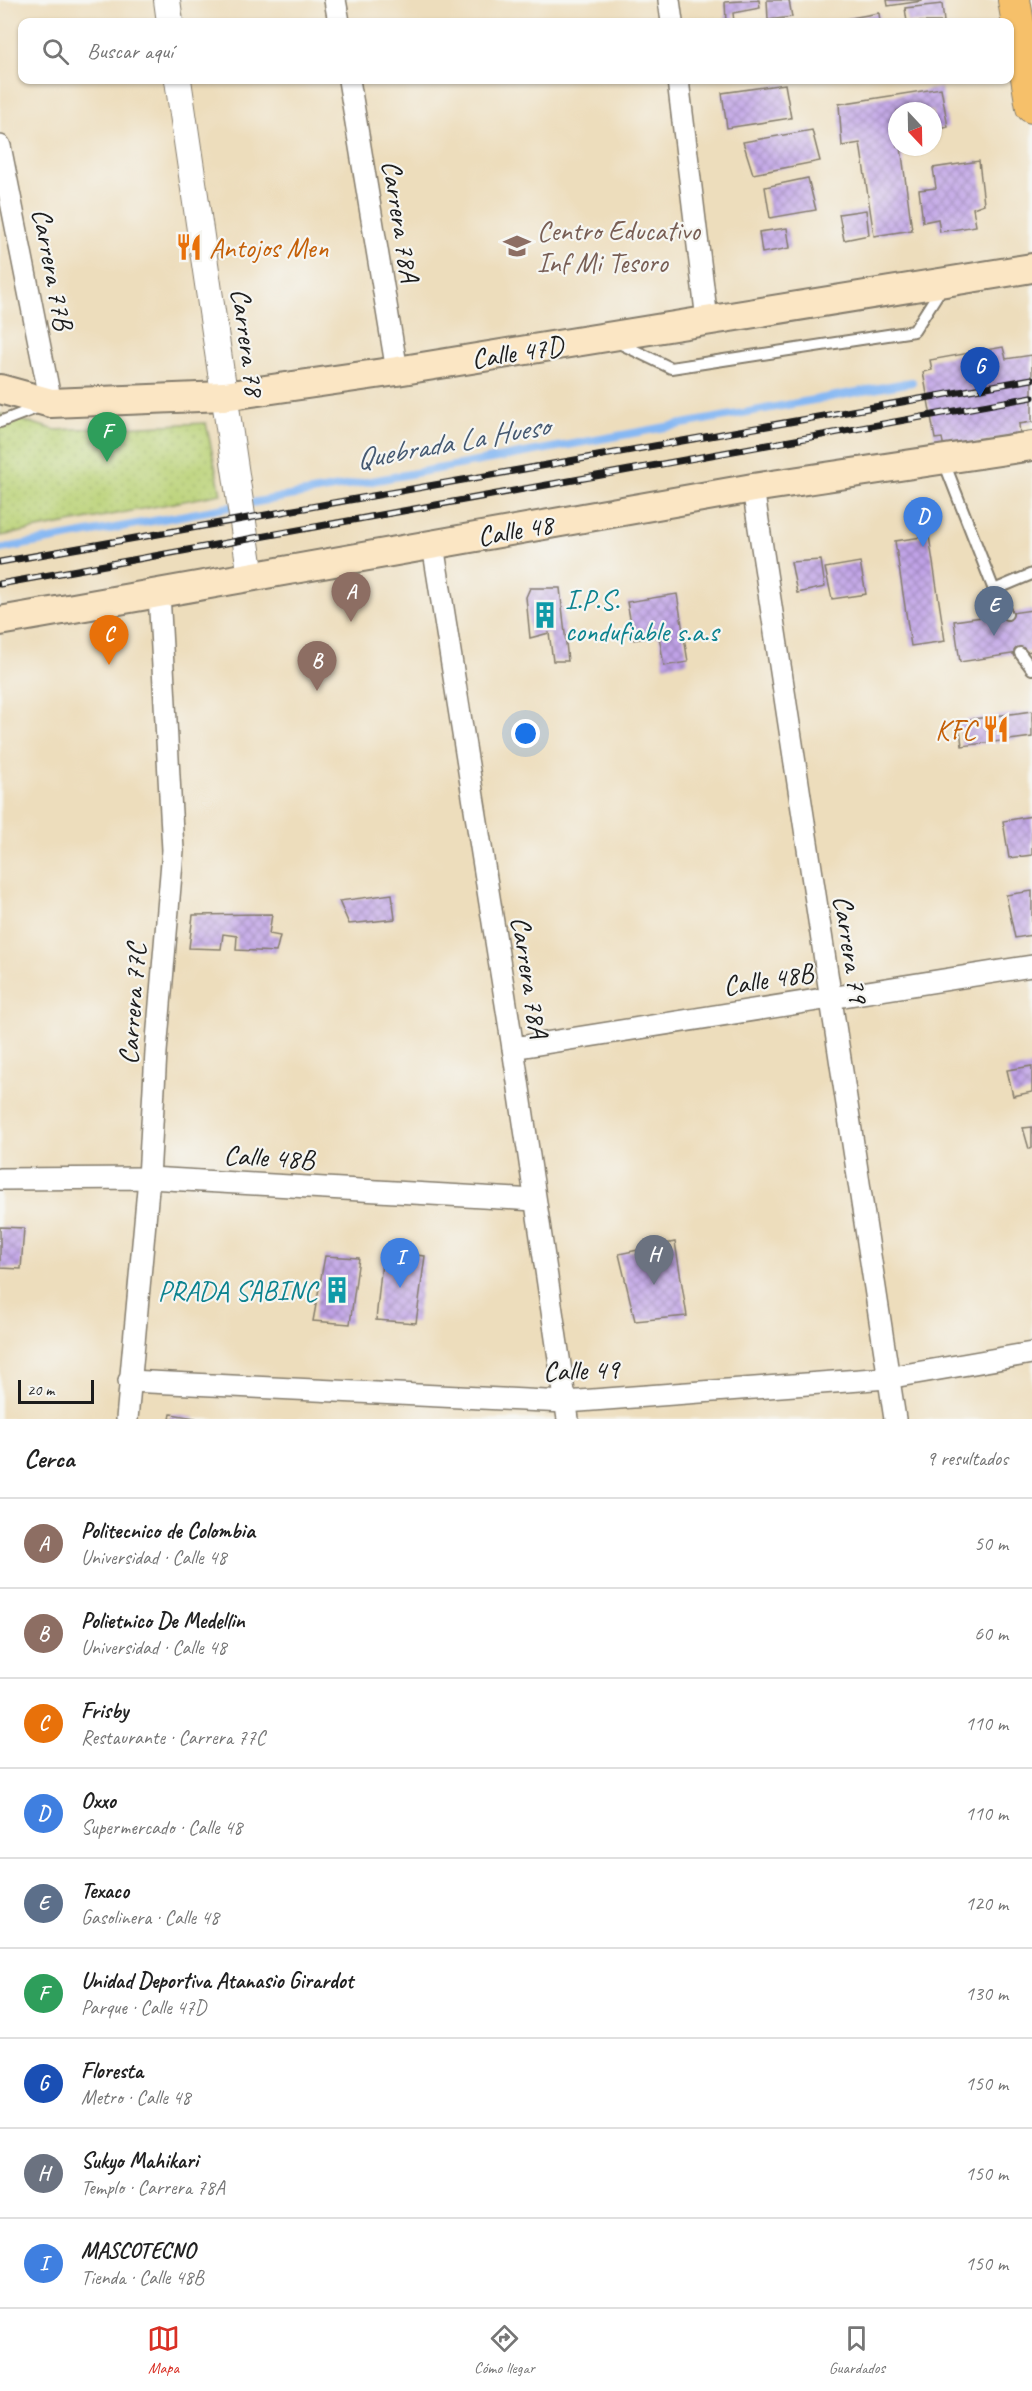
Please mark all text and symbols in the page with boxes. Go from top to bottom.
search box [18,18,1014,84]
icon: search [39,35,72,68]
text: Buscar aquí [87,37,173,65]
north arrow [888,102,942,156]
street label: Carrera 78A [374,158,428,286]
street label: Carrera 77B [24,205,82,335]
place label: Centro Educativo Inf Mi Tesoro [537,213,702,280]
place label: Antojos Men [209,230,329,265]
school or university icon: Centro Educativo Inf Mi Tesoro [502,231,532,261]
restaurant icon: Antojos Men [174,232,204,262]
street label: Carrera 78 [223,286,273,400]
street label: Calle 47D [469,327,568,376]
pin: G [960,348,1000,397]
water label: Quebrada La Hueso [353,405,557,478]
pin: F [88,412,126,462]
pin: D [904,498,942,547]
street label: Calle 48 [475,506,558,554]
pin: A [332,572,370,622]
place label: I.P.S. condufiable s.a.s [565,582,721,649]
pin: E [974,586,1014,636]
building icon: I.P.S. condufiable s.a.s [530,600,560,630]
pin: C [90,616,128,665]
pin: B [298,642,336,691]
place label: KFC [935,712,979,747]
restaurant icon: KFC [981,714,1011,744]
your location [511,719,540,748]
street label: Carrera 79 [825,893,877,1008]
street label: Carrera 78A [503,914,557,1042]
street label: Carrera 77C [110,939,154,1066]
street label: Calle 48B [721,954,818,1003]
street label: Calle 48B [223,1137,318,1177]
pin: H [634,1236,674,1285]
pin: I [380,1238,420,1288]
place label: PRADA SABINC [158,1273,320,1308]
building icon: PRADA SABINC [322,1275,352,1305]
street label: Calle 49 [542,1351,622,1389]
scale bar [18,1377,94,1404]
text: 20 m [27,1380,54,1400]
text: Cerca [24,1442,74,1475]
text: 9 resultados [926,1446,1008,1471]
text: Politecnico de Colombia [81,1517,255,1545]
text: A [38,1531,49,1556]
text: 50 m [974,1531,1008,1556]
text: Universidad · Calle 48 [81,1545,226,1570]
text: Polietnico De Medellin [81,1607,245,1635]
text: B [38,1621,49,1646]
text: 60 m [974,1621,1008,1646]
text: Universidad · Calle 48 [81,1635,226,1660]
text: Frisby [81,1697,128,1725]
text: C [39,1711,48,1736]
text: 110 m [965,1711,1008,1736]
text: Restaurante · Carrera 77C [81,1725,265,1750]
text: Oxxo [81,1787,116,1815]
text: D [38,1801,49,1826]
text: 110 m [965,1801,1008,1826]
text: Supermercado · Calle 48 [81,1815,242,1840]
text: Texaco [81,1877,129,1905]
text: E [38,1891,49,1916]
text: 120 m [965,1891,1008,1916]
text: Gasolinera · Calle 48 [81,1905,219,1930]
text: Unidad Deportiva Atanasio Girardot [81,1967,353,1995]
text: F [39,1981,48,2006]
text: 130 m [965,1981,1008,2006]
text: Parque · Calle 47D [81,1995,206,2020]
text: Floresta [81,2057,143,2085]
text: G [39,2071,48,2096]
text: 150 m [965,2071,1008,2096]
text: Metro · Calle 48 [81,2085,190,2110]
text: Sukyo Mahikari [81,2147,198,2175]
text: H [38,2161,49,2186]
text: 150 m [965,2161,1008,2186]
text: Templo · Carrera 78A [81,2175,225,2200]
text: MASCOTECNO [81,2237,195,2265]
text: I [39,2251,48,2276]
text: 150 m [965,2251,1008,2276]
text: Tienda · Calle 48B [81,2265,204,2290]
tab: Mapa [147,2322,180,2378]
tab: Cómo llegar [474,2322,535,2378]
tab: Guardados [829,2322,885,2378]

